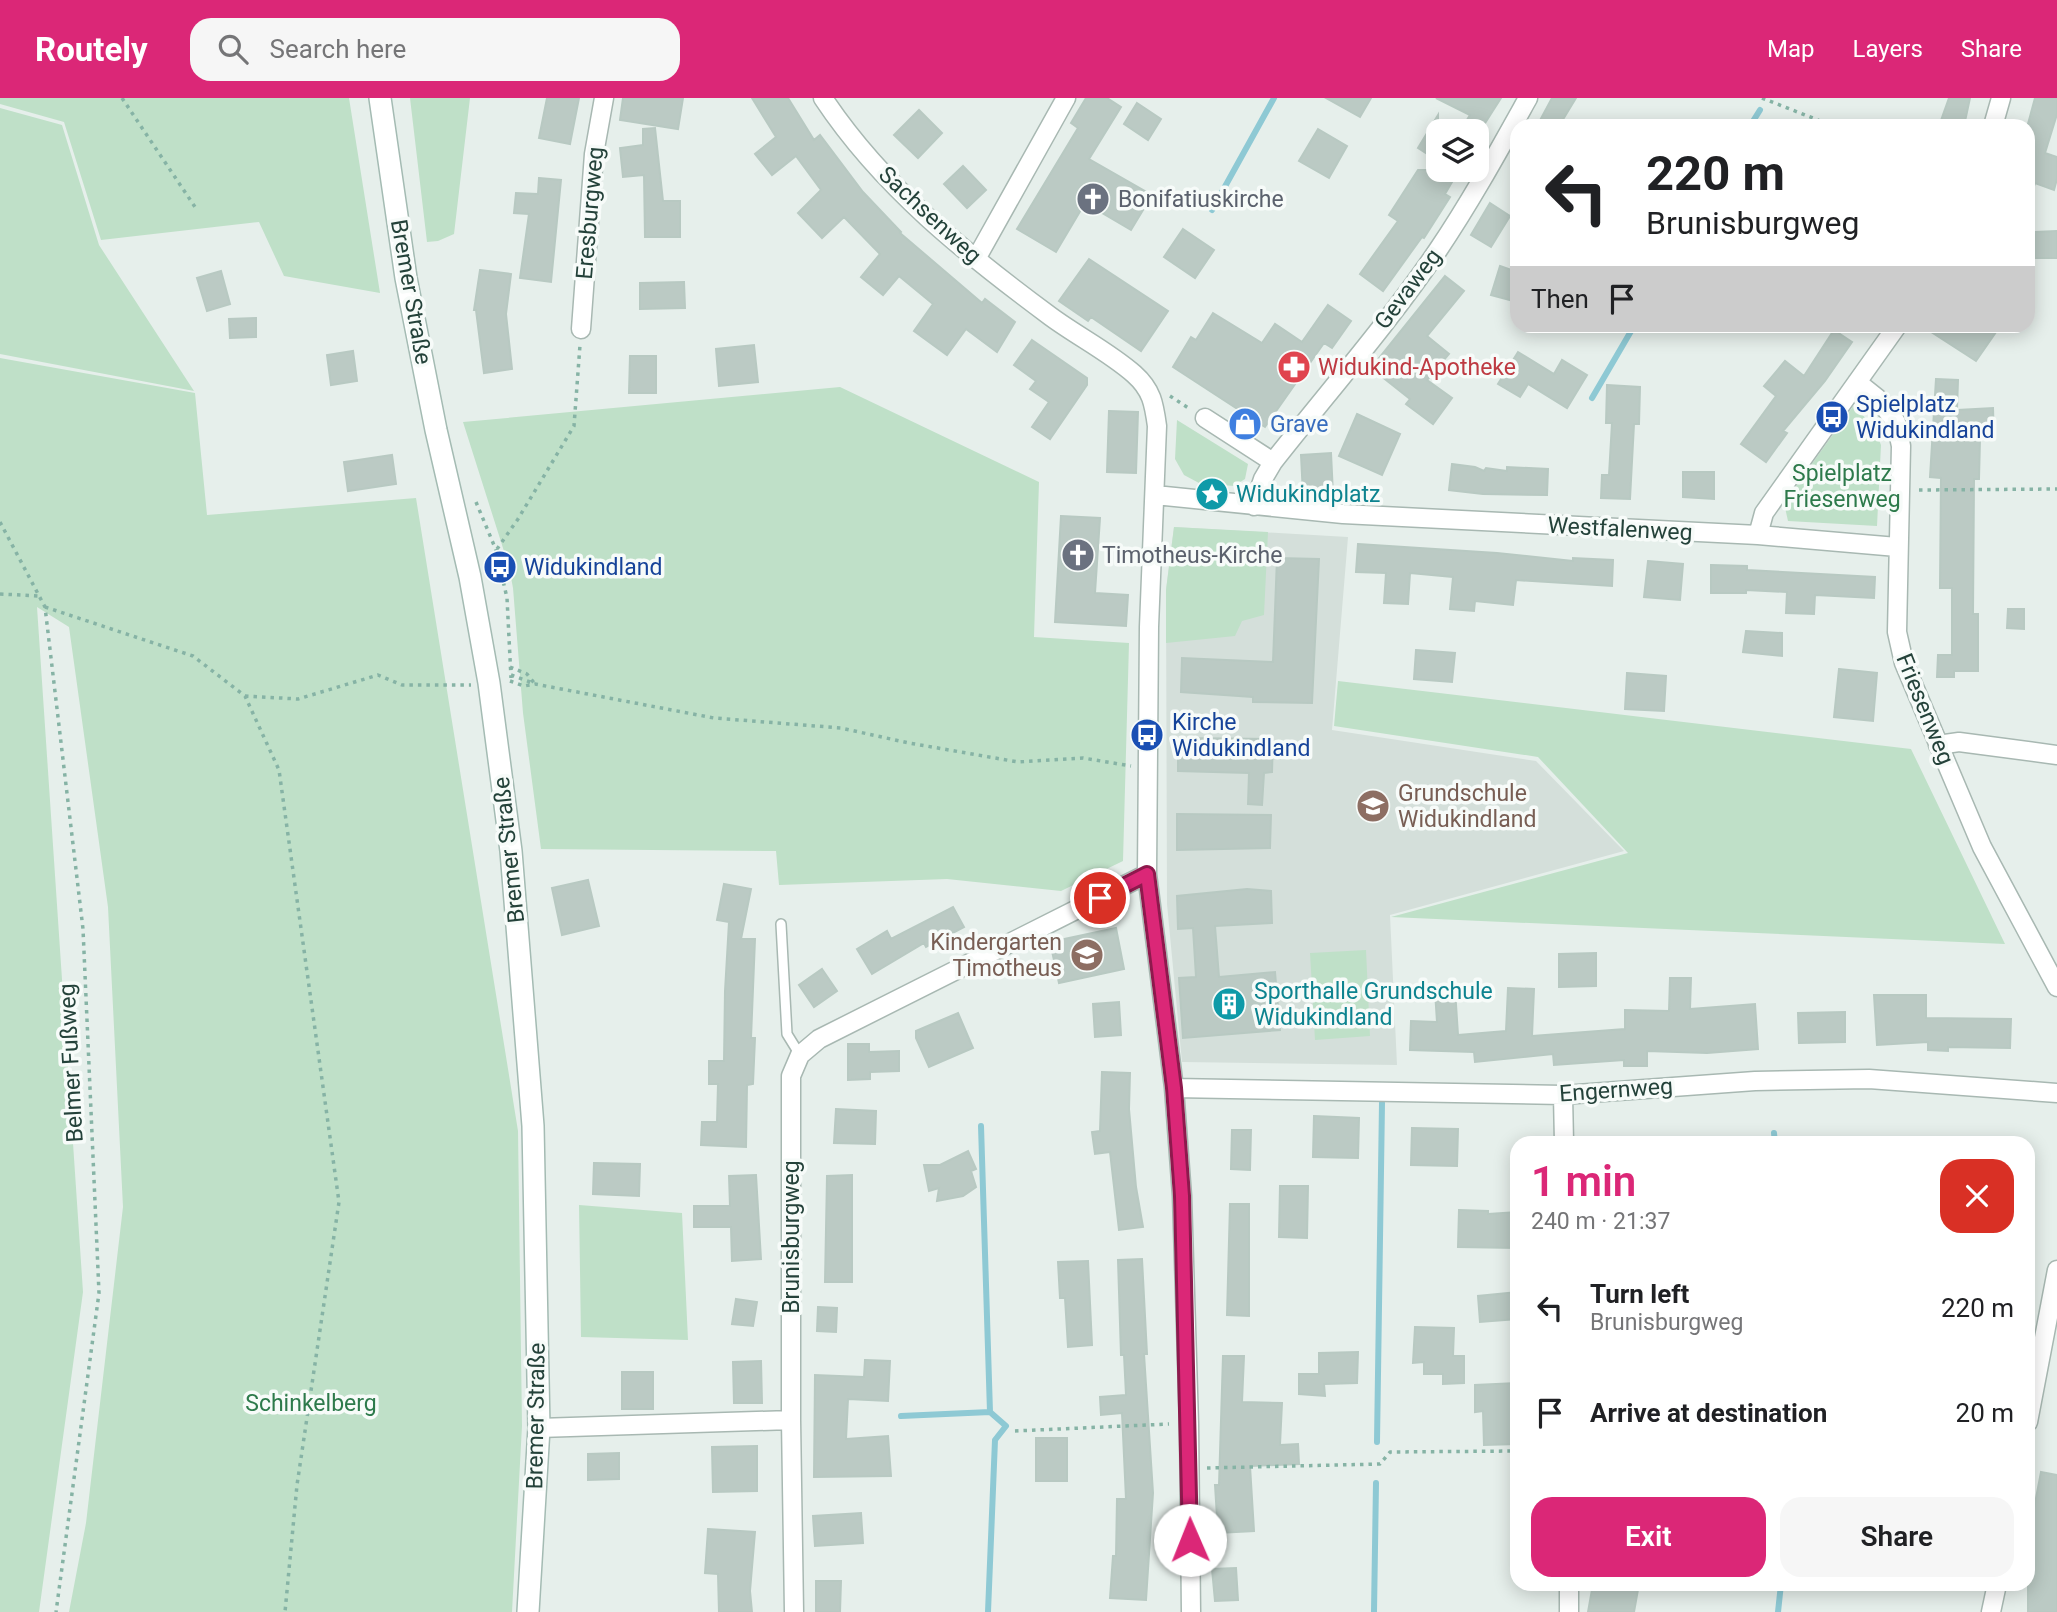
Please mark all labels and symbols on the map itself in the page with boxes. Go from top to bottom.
street label: Eresburgweg [571,145,609,281]
street label: Sachsenweg [873,161,987,269]
church icon: Bonifatiuskirche [1074,180,1112,218]
place label: Bonifatiuskirche [1118,186,1284,213]
street label: Bremer Straße [385,217,437,367]
street label: Gevaweg [1369,243,1447,335]
pharmacy icon: Widukind-Apotheke [1275,348,1313,386]
place label: Widukind-Apotheke [1318,354,1516,381]
place label: Spielplatz Widukindland [1856,391,1994,444]
bus stop icon: Spielplatz Widukindland [1813,398,1851,436]
shop icon: Grave [1226,405,1264,443]
place label: Grave [1270,411,1329,438]
park label: Spielplatz Friesenweg [1783,460,1901,513]
place icon: Widukindplatz [1193,475,1231,513]
place label: Widukindplatz [1236,481,1381,508]
street label: Westfalenweg [1547,512,1693,546]
church icon: Timotheus-Kirche [1059,536,1097,574]
place label: Timotheus-Kirche [1102,542,1282,569]
bus stop icon: Widukindland [481,548,519,586]
place label: Widukindland [524,554,662,581]
street label: Friesenweg [1891,650,1959,768]
place label: Kirche Widukindland [1172,709,1310,762]
bus stop icon: Kirche Widukindland [1128,716,1166,754]
street label: Bremer Straße [488,776,530,924]
place label: Grundschule Widukindland [1398,780,1536,833]
school or university icon: Grundschule Widukindland [1354,787,1392,825]
pin [1070,868,1130,928]
place label: Kindergarten Timotheus [930,929,1062,982]
school or university icon: Kindergarten Timotheus [1068,936,1106,974]
place label: Sporthalle Grundschule Widukindland [1254,978,1493,1031]
street label: Belmer Fußweg [53,983,89,1143]
building icon: Sporthalle Grundschule Widukindland [1210,985,1248,1023]
street label: Engernweg [1558,1073,1674,1107]
street label: Brunisburgweg [778,1160,805,1314]
street label: Bremer Straße [521,1342,551,1490]
park label: Schinkelberg [245,1390,377,1417]
position arrow [1153,1503,1227,1577]

